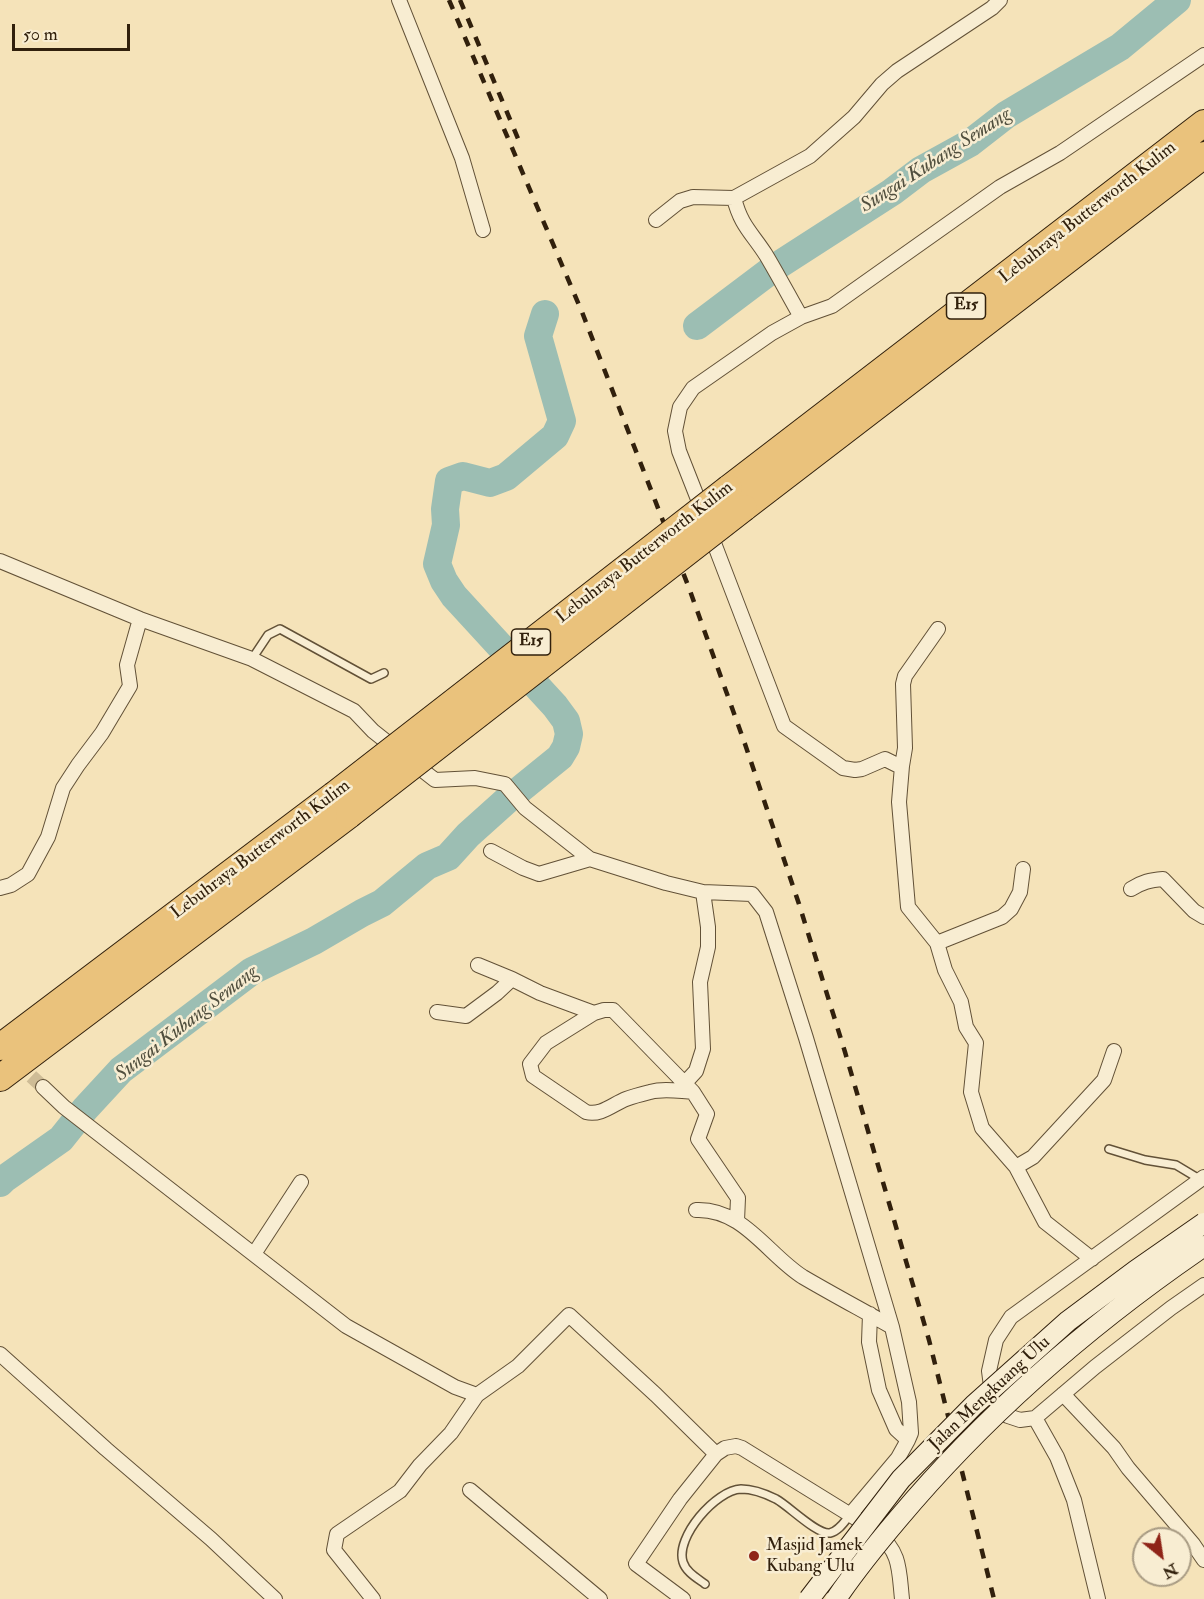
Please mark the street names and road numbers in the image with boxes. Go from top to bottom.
street label: Lebuhraya Butterworth Kulim [995,137,1181,289]
road number: E15 [946,293,986,319]
street label: Lebuhraya Butterworth Kulim [552,477,738,629]
road number: E15 [512,629,550,655]
street label: Lebuhraya Butterworth Kulim [167,776,355,924]
street label: Jalan Mengkuang Ulu [925,1332,1055,1456]

